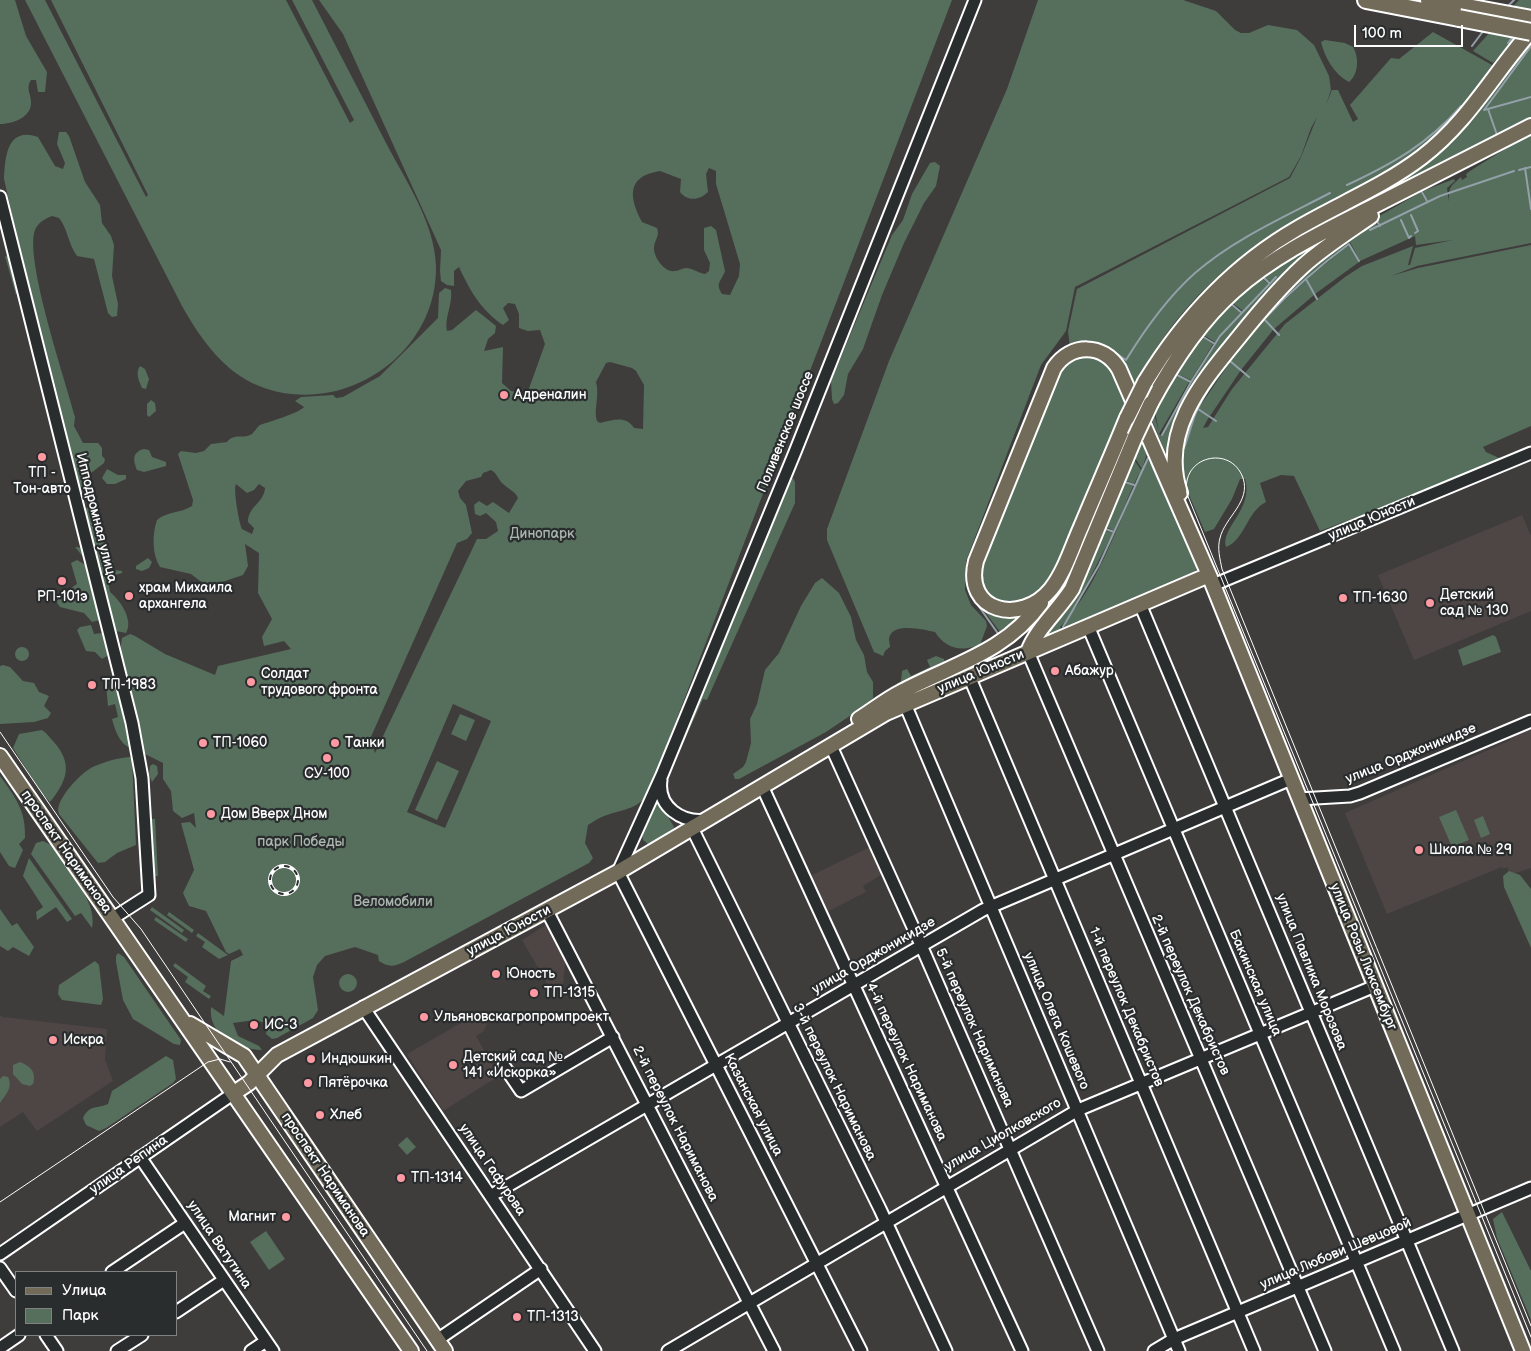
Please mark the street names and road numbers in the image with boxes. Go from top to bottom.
street label: Поливенское шоссе [754,369,818,495]
street label: Ипподромная улица [72,451,120,585]
street label: улица Юности [1326,493,1418,545]
street label: улица Юности [935,646,1027,698]
street label: улица Орджоникидзе [1343,720,1479,788]
street label: проспект Нариманова [17,787,115,917]
street label: улица Розы Люксембург [1326,881,1400,1033]
street label: улица Павлика Морозова [1272,891,1350,1053]
street label: улица Юности [464,902,554,960]
street label: 2-й переулок Декабристов [1147,912,1233,1078]
street label: улица Орджоникидзе [809,914,939,998]
street label: 1-й переулок Декабристов [1085,925,1167,1089]
street label: Бакинская улица [1225,927,1285,1039]
street label: 5-й переулок Нариманова [931,946,1017,1110]
street label: улица Олега Кошевого [1019,950,1093,1092]
street label: 4-й переулок Нариманова [862,980,950,1144]
street label: 3-й переулок Нариманова [789,1001,879,1163]
street label: 2-й переулок Нариманова [628,1043,722,1205]
street label: Казанская улица [720,1051,786,1159]
street label: улица Циолковского [942,1095,1064,1175]
street label: проспект Нариманова [277,1110,373,1240]
street label: улица Гафурова [455,1121,529,1219]
street label: улица Репина [87,1132,171,1198]
street label: улица Ватутина [183,1198,255,1292]
street label: улица Любови Шевцовой [1258,1215,1414,1293]

